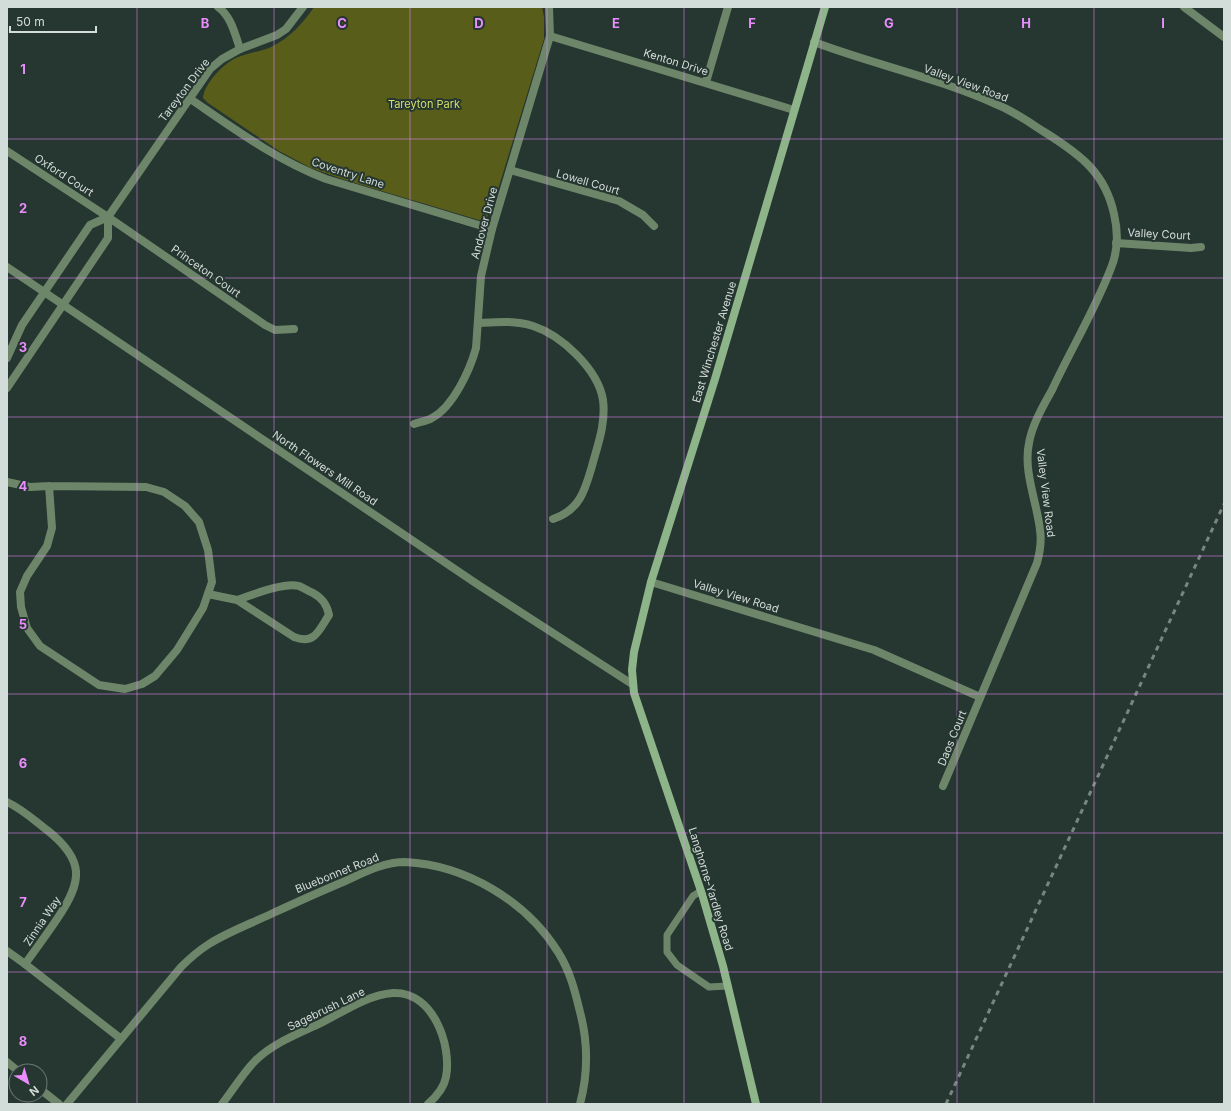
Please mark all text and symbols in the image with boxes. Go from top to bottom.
scale bar [10,8,96,34]
text: 50 m [16,14,45,29]
text: B [201,15,210,31]
text: C [337,15,347,31]
text: D [474,15,484,31]
text: E [612,15,620,31]
text: F [748,15,756,31]
text: G [884,15,894,31]
text: H [1021,15,1031,31]
text: I [1161,15,1165,31]
street label: Kenton Drive [642,46,710,78]
street label: Tareyton Drive [156,55,212,125]
text: 1 [20,61,26,77]
street label: Valley View Road [922,61,1010,105]
park label: Tareyton Park [388,97,460,111]
street label: Oxford Court [32,151,97,200]
street label: Coventry Lane [310,155,386,191]
street label: Lowell Court [555,166,622,198]
street label: Andover Drive [468,185,500,261]
text: 2 [19,200,27,216]
street label: Valley Court [1127,225,1191,243]
street label: Princeton Court [168,242,244,300]
street label: East Winchester Avenue [689,280,739,404]
text: 3 [19,339,27,355]
street label: North Flowers Mill Road [270,428,380,508]
street label: Valley View Road [1034,448,1058,538]
text: 4 [19,478,28,494]
street label: Valley View Road [691,576,781,616]
text: 5 [19,616,27,632]
street label: Daos Court [935,708,970,768]
text: 6 [19,755,27,771]
street label: Langhorne-Yardley Road [686,826,736,952]
street label: Bluebonnet Road [293,850,381,896]
street label: Zinnia Way [20,893,64,949]
text: 7 [19,894,27,910]
street label: Sagebrush Lane [285,984,367,1034]
text: 8 [19,1033,27,1049]
north arrow [8,1063,48,1103]
text: N [27,1083,42,1099]

